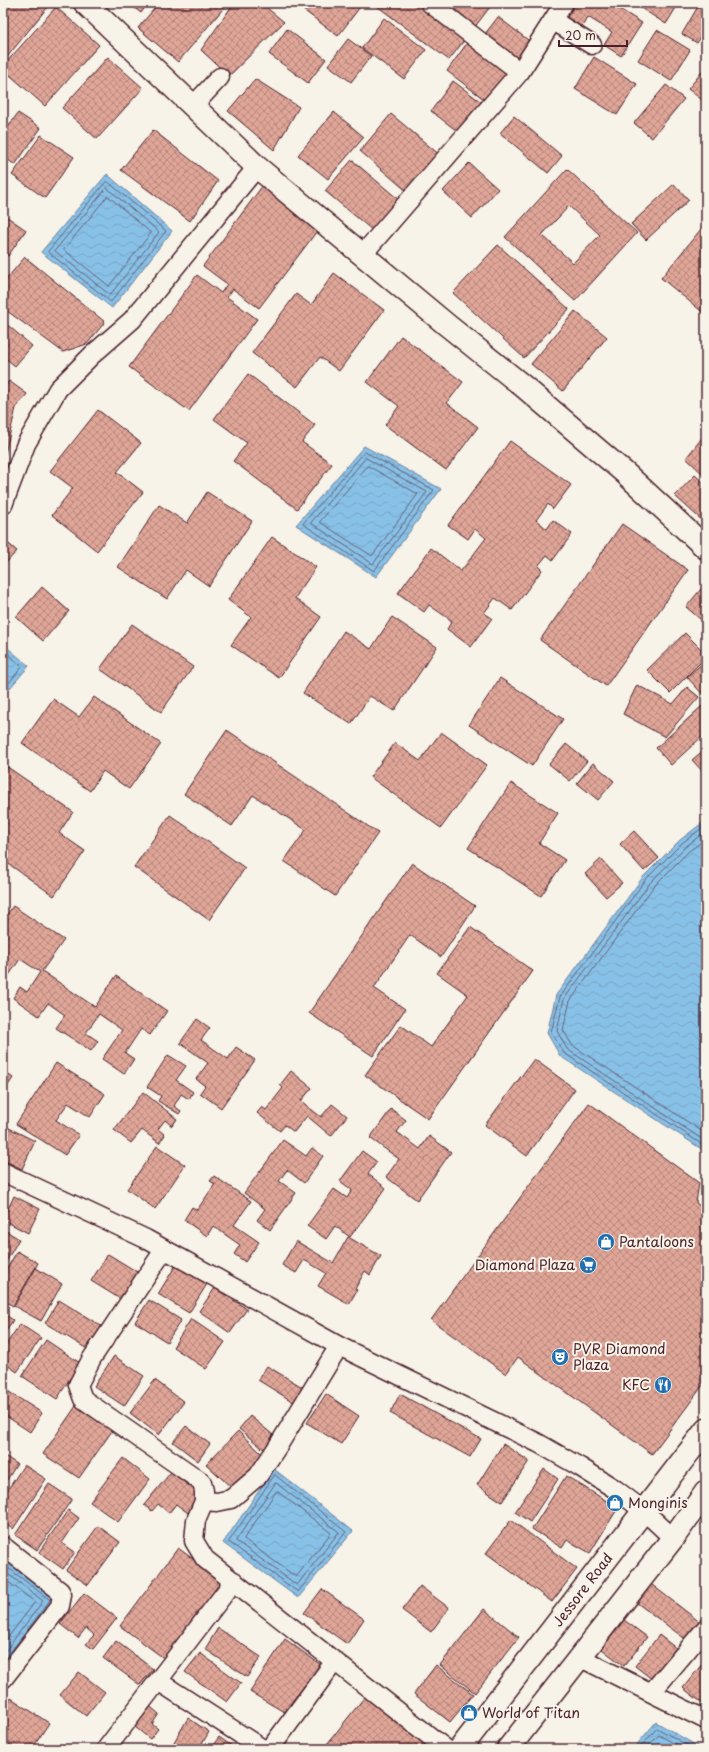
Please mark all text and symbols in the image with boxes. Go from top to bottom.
scale bar [559,22,627,48]
text: 20 m [565,26,596,44]
place label: Pantaloons [619,1231,694,1252]
shop icon: Pantaloons [596,1232,616,1252]
place label: Diamond Plaza [475,1254,575,1275]
supermarket icon: Diamond Plaza [578,1255,598,1275]
place label: PVR Diamond Plaza [573,1338,666,1375]
theatre icon: PVR Diamond Plaza [550,1347,570,1367]
place label: KFC [622,1374,650,1395]
restaurant icon: KFC [653,1375,673,1395]
place label: Monginis [628,1492,688,1513]
shop icon: Monginis [605,1493,625,1513]
street label: Jessore Road [547,1548,618,1631]
place label: World of Titan [482,1702,580,1723]
shop icon: World of Titan [459,1703,479,1723]

